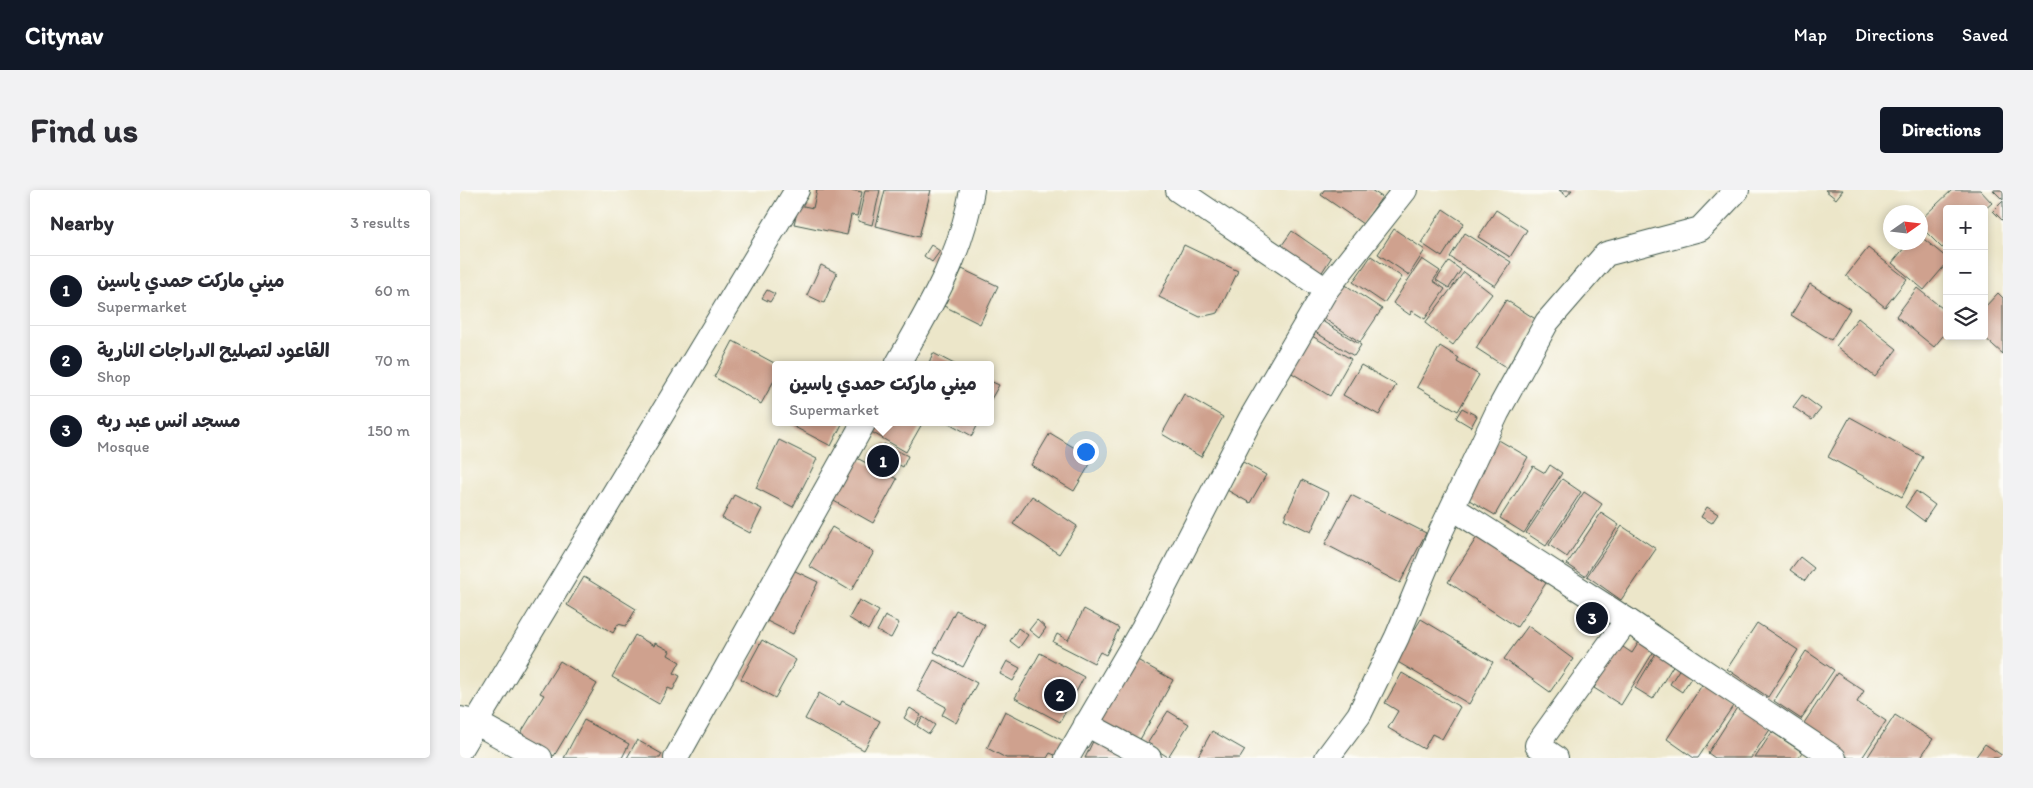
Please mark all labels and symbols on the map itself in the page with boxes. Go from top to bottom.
north arrow [1883,205,1928,250]
your location [1073,439,1099,465]
pin: 1 [867,442,899,480]
pin: 3 [1576,599,1608,637]
pin: 2 [1044,676,1076,714]

